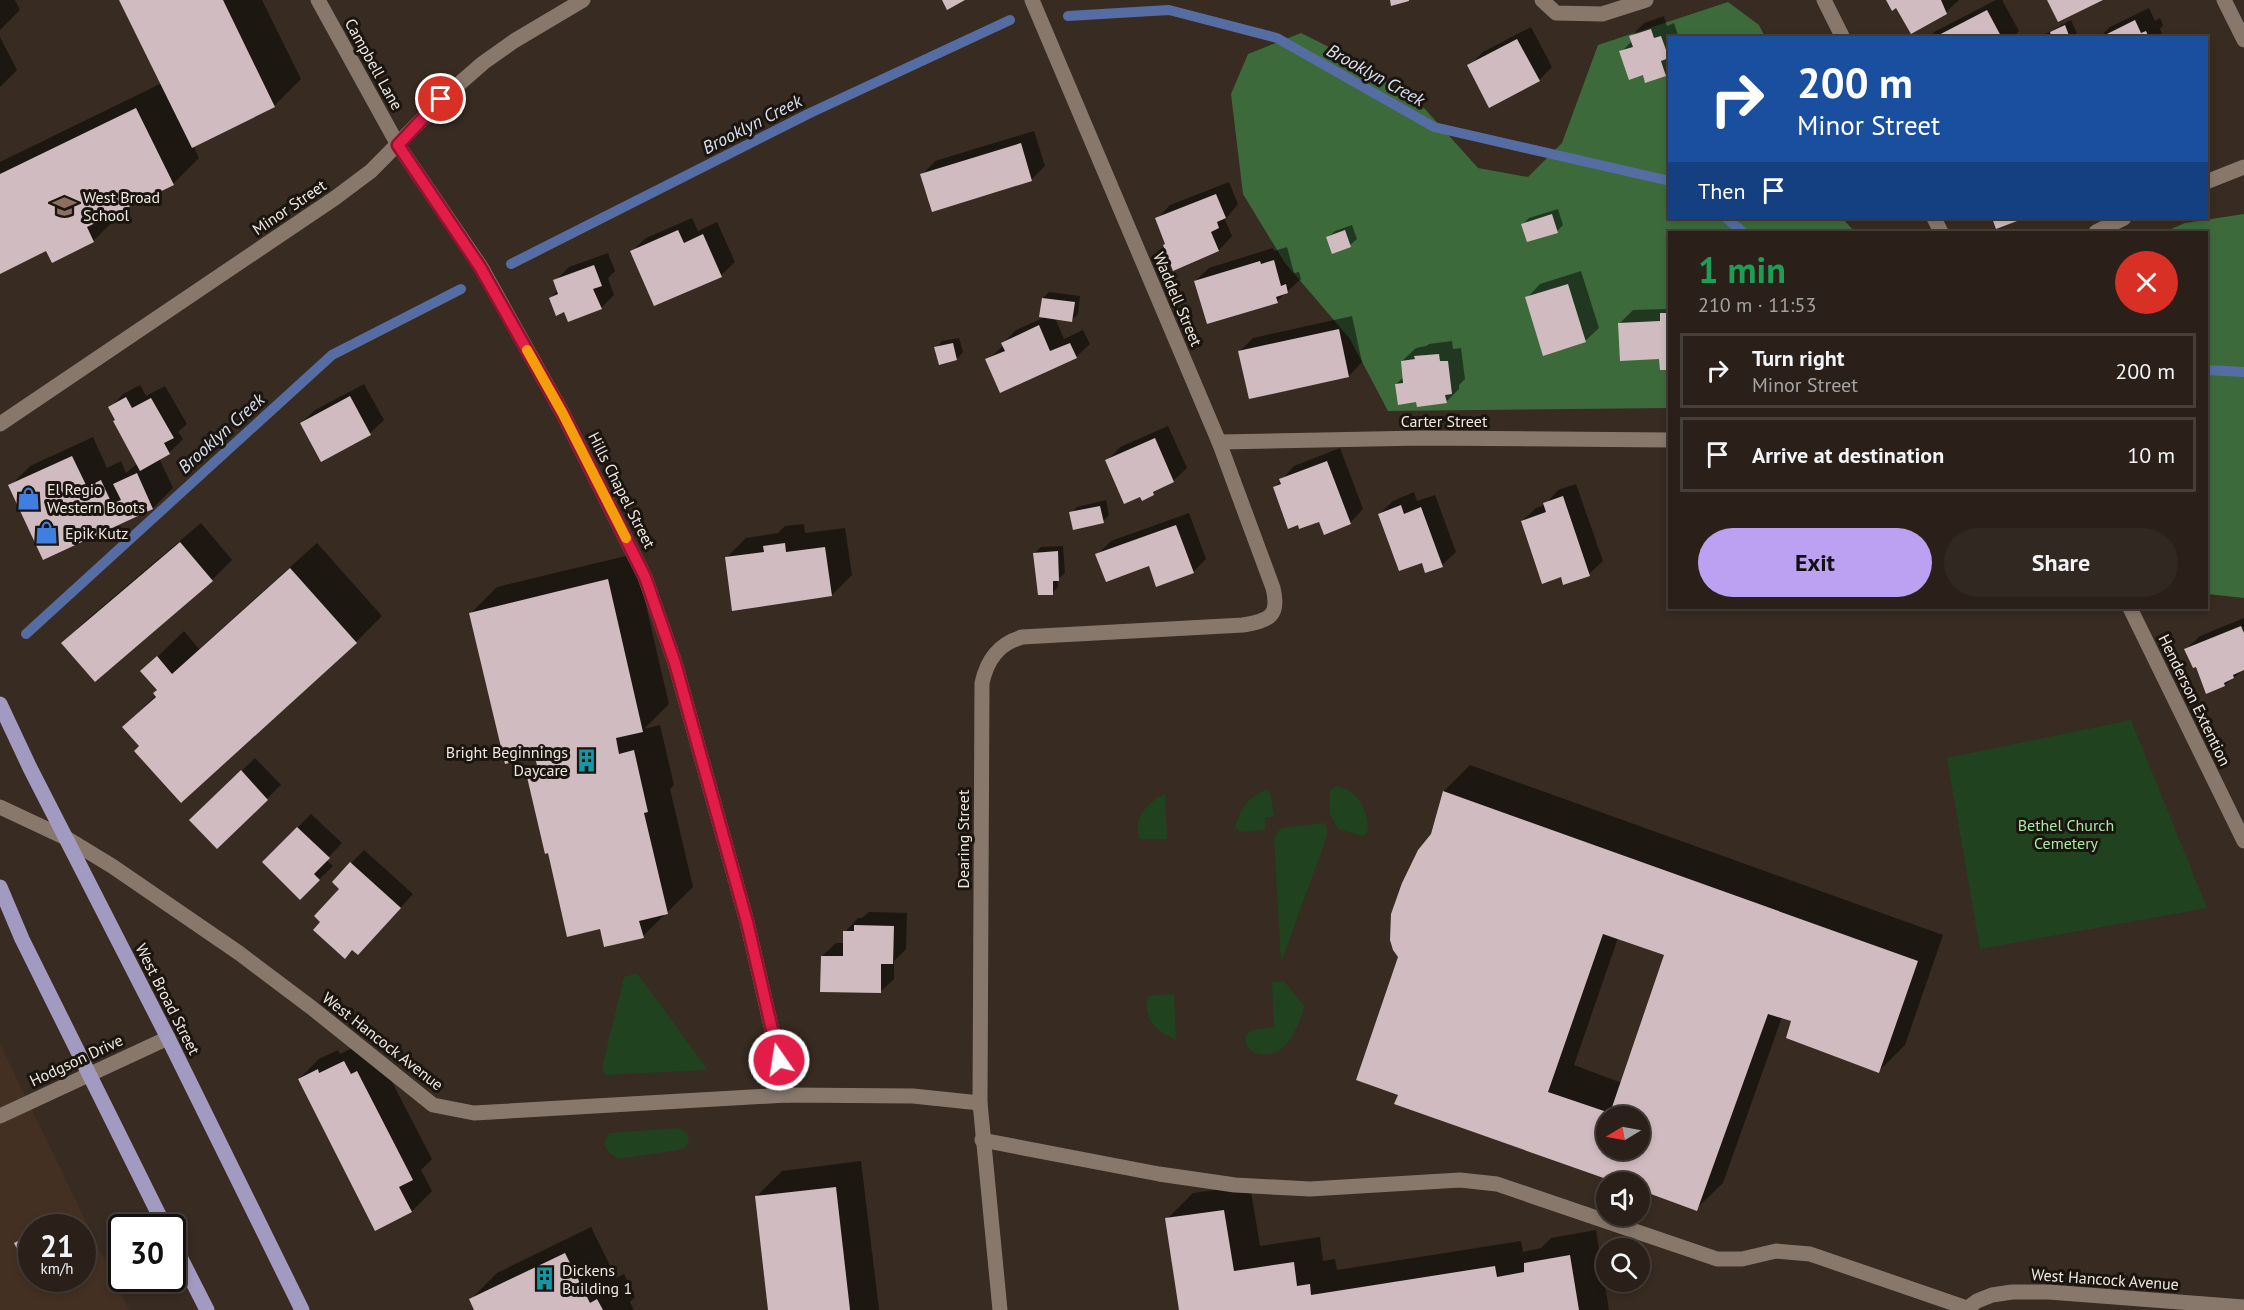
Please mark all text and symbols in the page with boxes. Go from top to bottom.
street label: Campbell Lane [341,15,407,113]
water label: Brooklyn Creek [1323,39,1430,112]
text: 200 m [1797,55,1913,110]
icon: right [1698,60,1776,138]
pin [415,73,466,124]
icon: arrive [424,82,457,115]
water label: Brooklyn Creek [698,89,806,159]
text: Minor Street [1797,108,1940,142]
icon: arrive [1757,174,1790,207]
street label: Minor Street [248,175,330,239]
text: Then [1698,177,1745,205]
place label: West Broad School [83,187,160,225]
school or university icon: West Broad School [52,193,78,219]
text: 1 min [1698,246,1786,293]
street label: Waddell Street [1149,249,1207,350]
button: close [2115,251,2178,314]
text: 210 m · 11:53 [1698,292,1816,318]
text: Turn right [1752,344,1844,372]
icon: right [1701,354,1734,387]
text: 200 m [2115,357,2175,385]
text: Minor Street [1752,372,1858,398]
water label: Brooklyn Creek [173,387,270,478]
street label: Carter Street [1401,411,1488,431]
street label: Hills Chapel Street [584,429,660,552]
icon: arrive [1701,438,1734,471]
text: Arrive at destination [1752,441,1944,469]
text: 10 m [2127,441,2175,469]
place label: El Regio Western Boots [47,479,145,517]
shop icon: El Regio Western Boots [16,485,42,511]
shop icon: Epik Kutz [34,520,60,546]
place label: Epik Kutz [65,523,129,543]
button: Exit [1698,528,1932,597]
button: Share [1944,528,2178,597]
street label: Henderson Extention [2154,631,2236,769]
place label: Bright Beginnings Daycare [446,742,568,780]
building icon: Bright Beginnings Daycare [573,748,599,774]
street label: Dearing Street [953,789,973,888]
park label: Bethel Church Cemetery [2018,815,2114,853]
street label: West Broad Street [131,940,205,1058]
street label: West Hancock Avenue [318,988,448,1094]
position arrow [747,1028,811,1092]
street label: Hodgson Drive [26,1030,126,1090]
north arrow [1596,1106,1650,1160]
map controls [1596,1106,1650,1292]
button: sound [1596,1172,1650,1226]
speed limit sign: 30 [108,1214,186,1292]
text: 21 [40,1226,74,1265]
button: search [1596,1238,1650,1292]
text: km/h [41,1259,73,1278]
place label: Dickens Building 1 [562,1260,632,1298]
street label: West Hancock Avenue [2030,1264,2180,1294]
building icon: Dickens Building 1 [531,1266,557,1292]

